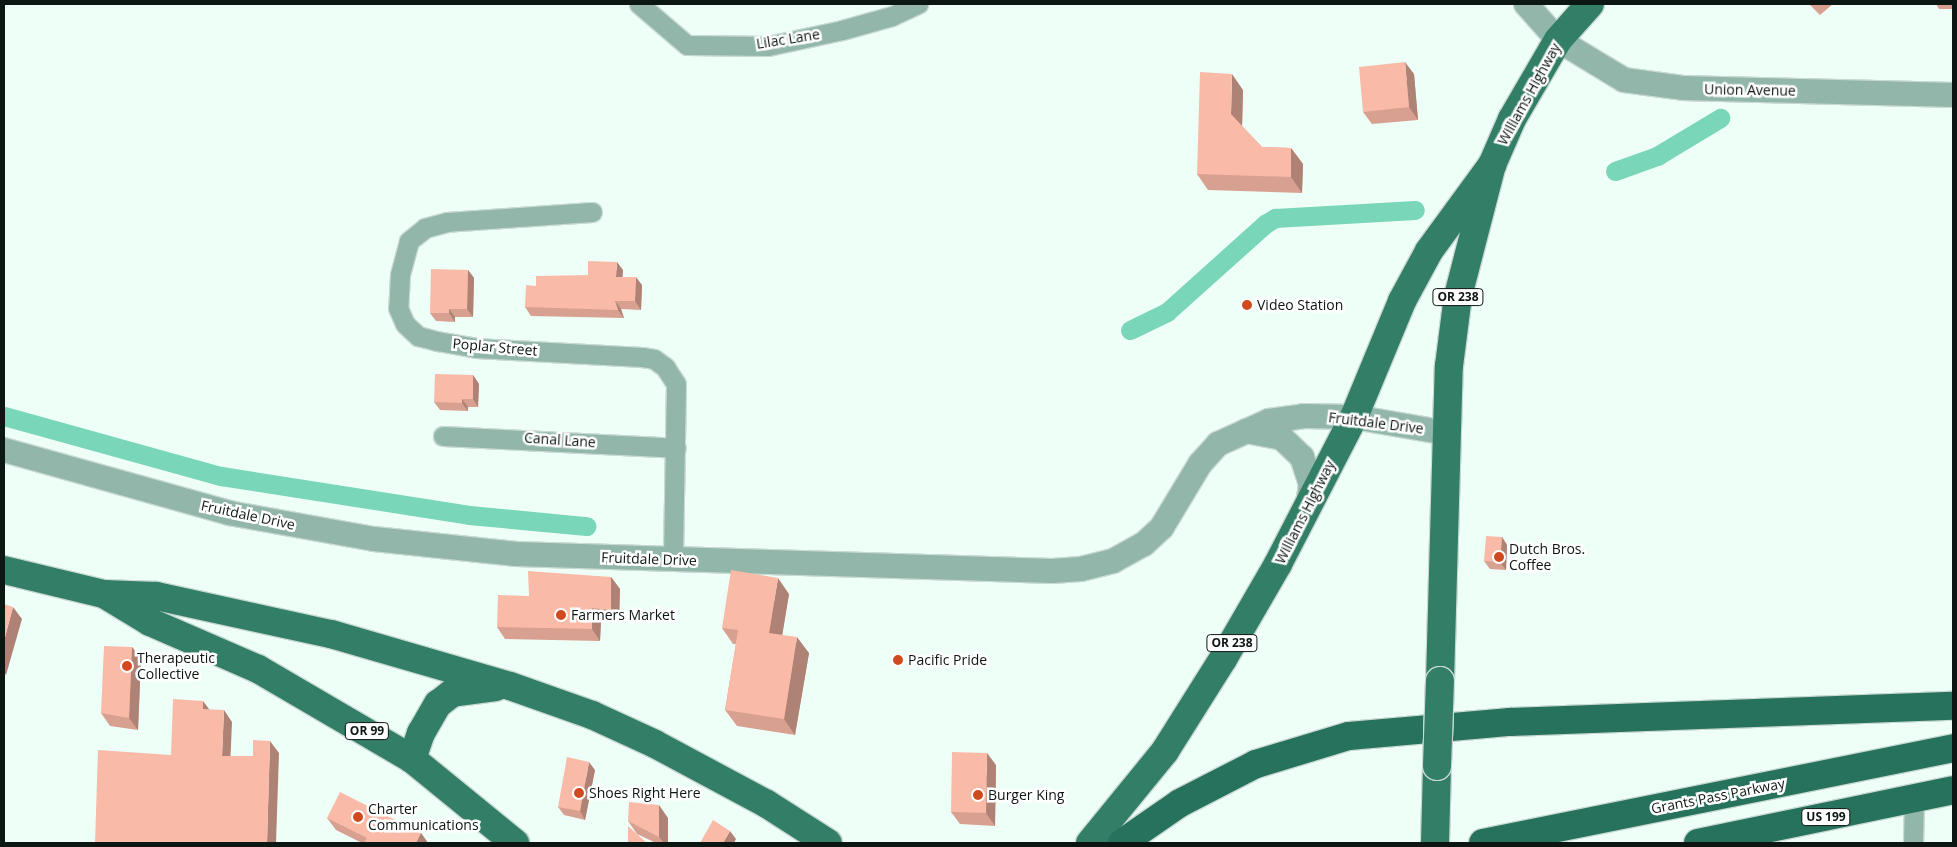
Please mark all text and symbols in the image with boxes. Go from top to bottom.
street label: Lilac Lane [755,26,821,52]
street label: Williams Highway [1494,40,1564,148]
street label: Union Avenue [1704,81,1796,99]
road number: OR 238 [1432,288,1484,306]
place label: Video Station [1257,297,1343,313]
marker: Video Station [1241,299,1253,311]
street label: Poplar Street [452,335,538,359]
street label: Fruitdale Drive [1327,409,1425,437]
street label: Canal Lane [524,429,596,451]
street label: Williams Highway [1272,457,1338,567]
street label: Fruitdale Drive [199,497,297,533]
place label: Dutch Bros. Coffee [1509,541,1585,574]
street label: Fruitdale Drive [601,549,697,569]
marker: Dutch Bros. Coffee [1493,551,1505,563]
place label: Farmers Market [571,607,675,623]
marker: Farmers Market [555,609,567,621]
road number: OR 238 [1206,634,1258,652]
place label: Therapeutic Collective [137,650,215,682]
place label: Pacific Pride [908,652,987,668]
marker: Pacific Pride [892,654,904,666]
marker: Therapeutic Collective [121,660,133,672]
road number: OR 99 [344,721,390,740]
street label: Grants Pass Parkway [1650,775,1786,817]
place label: Shoes Right Here [589,785,701,801]
marker: Shoes Right Here [573,787,585,799]
place label: Burger King [988,787,1064,803]
marker: Burger King [972,789,984,801]
place label: Charter Communications [368,801,479,834]
road number: US 199 [1801,808,1851,826]
marker: Charter Communications [352,811,364,823]

